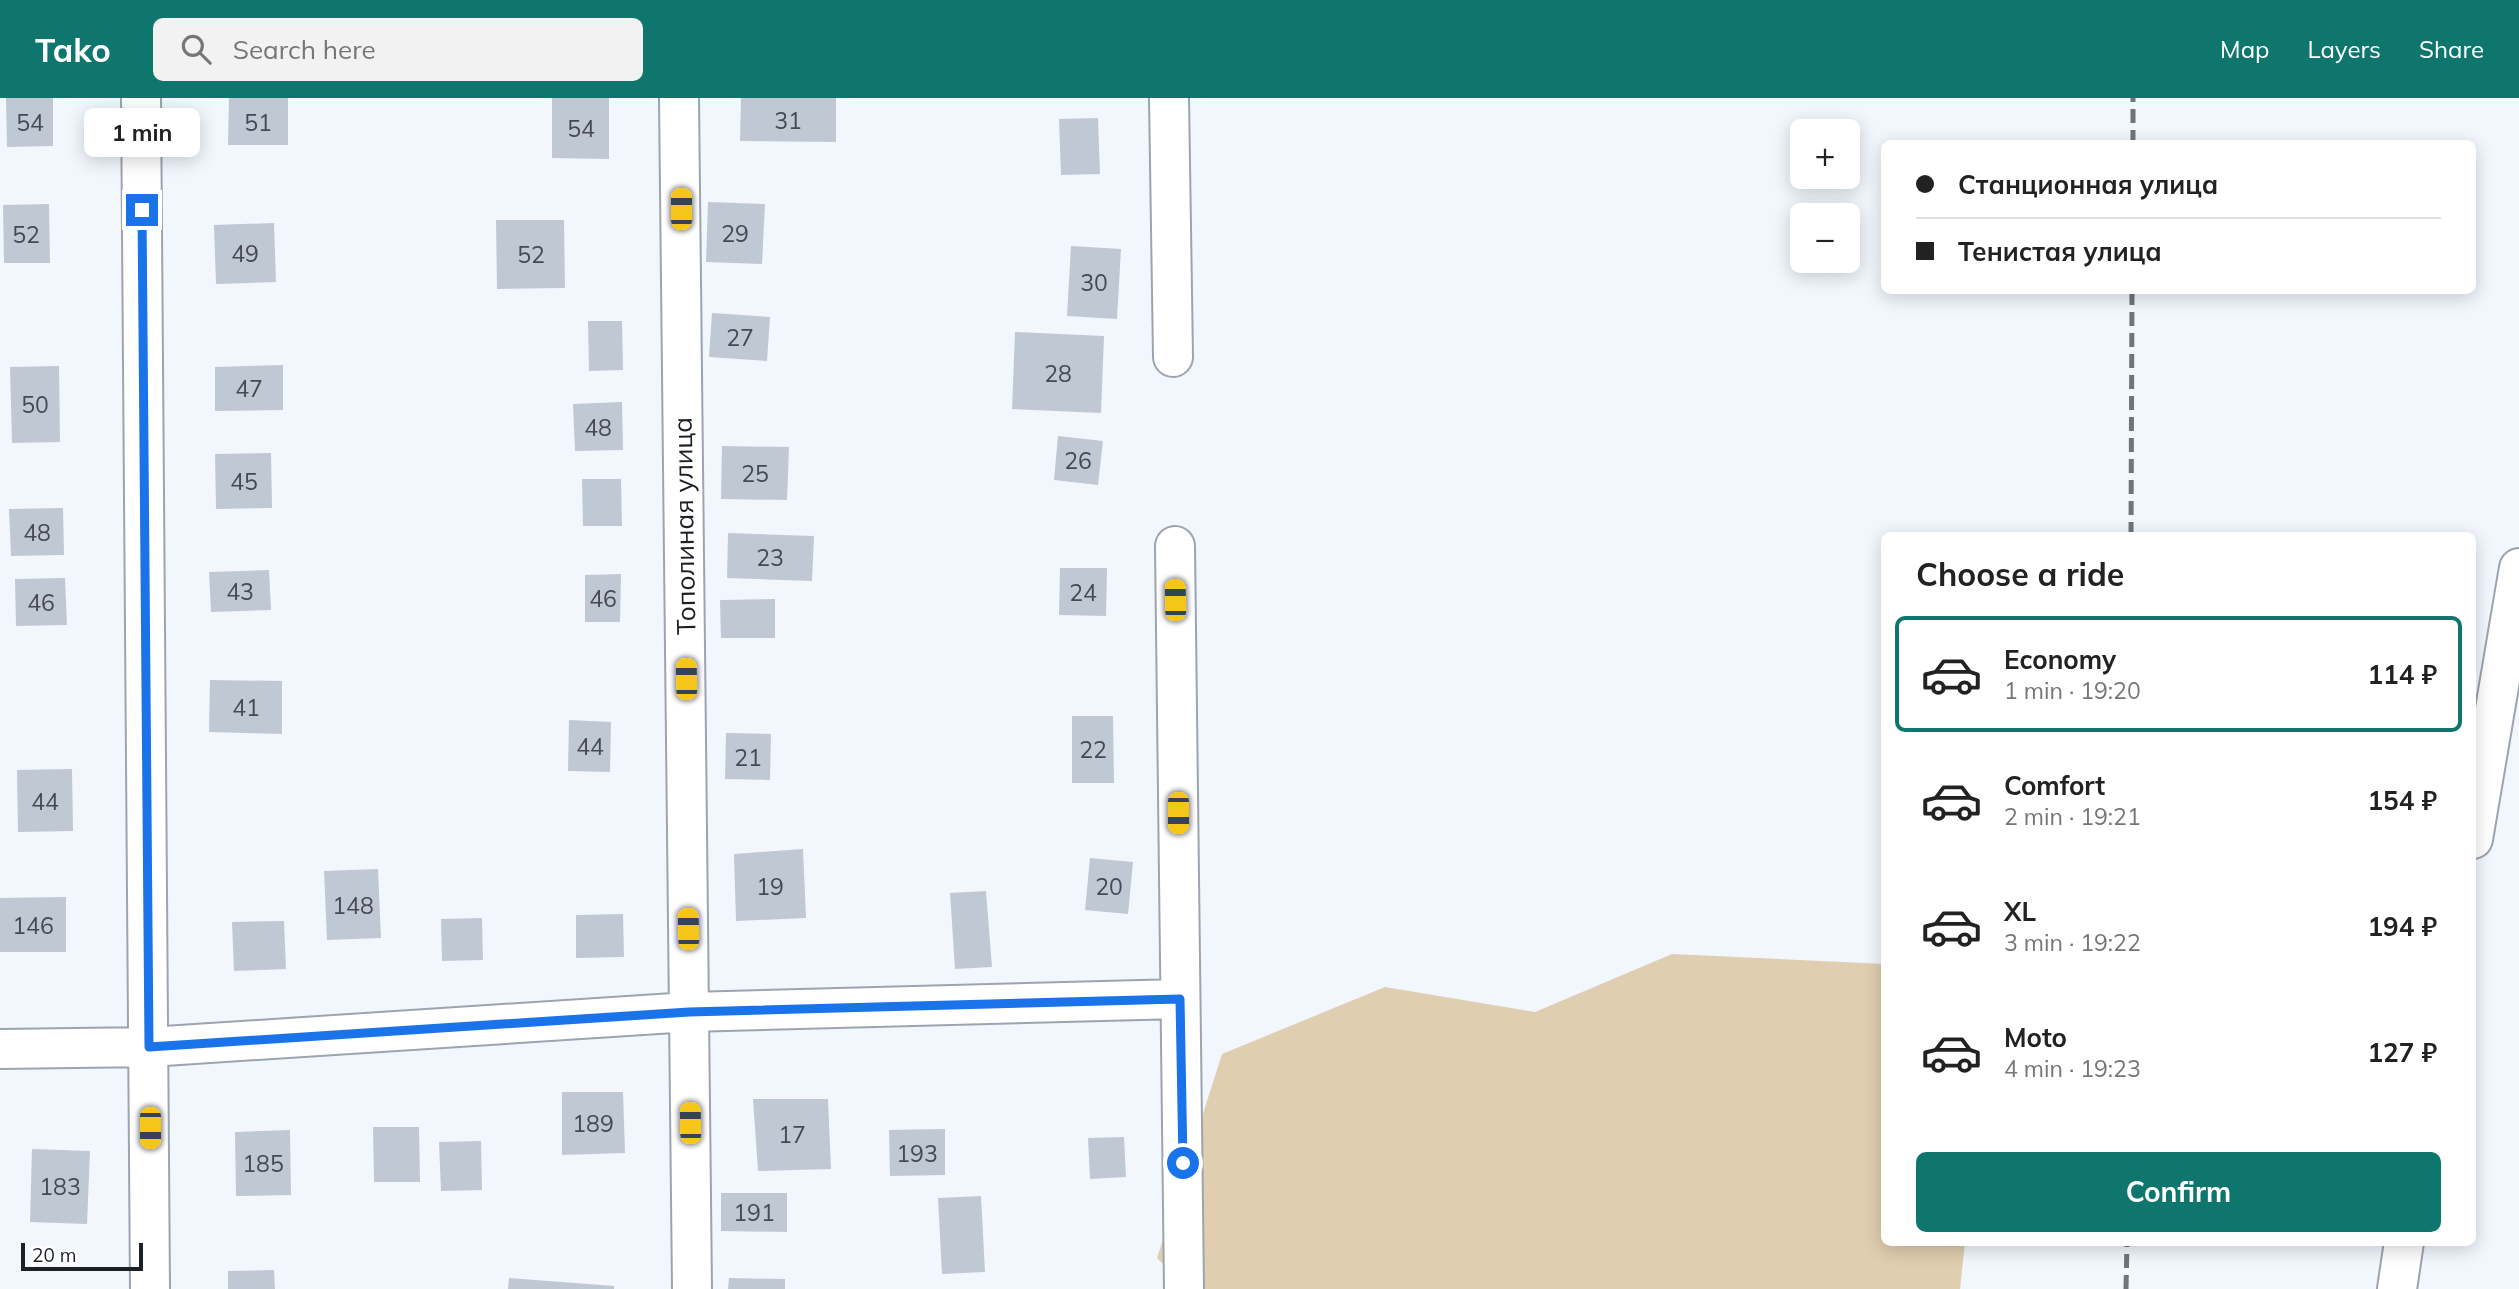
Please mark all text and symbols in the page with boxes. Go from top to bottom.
search box [153,18,643,81]
text: Tako [35,29,111,70]
icon: search [177,30,215,68]
text: Search here [233,33,376,66]
text: Map [2220,34,2269,64]
text: Layers [2307,34,2381,64]
text: Share [2419,34,2484,64]
house number: 31 [774,106,802,135]
house number: 54 [16,108,44,137]
callout: 1 min [84,108,200,158]
house number: 51 [244,108,272,137]
house number: 54 [567,114,595,143]
text: 1 min [112,118,172,147]
map controls [1790,119,1860,273]
button: + [1790,119,1860,189]
text: Станционная улица [1958,168,2218,201]
car [671,188,692,230]
route end [126,194,158,226]
button: − [1790,203,1860,273]
house number: 29 [721,219,749,248]
house number: 52 [12,220,40,249]
text: Тенистая улица [1958,235,2162,268]
house number: 49 [231,239,259,268]
house number: 52 [517,240,545,269]
house number: 30 [1080,268,1108,297]
house number: 27 [726,323,754,352]
house number: 28 [1044,359,1072,388]
house number: 47 [235,374,263,403]
house number: 50 [21,390,49,419]
house number: 48 [584,413,612,442]
street label: Тополиная улица [666,417,702,635]
house number: 26 [1064,446,1092,475]
house number: 25 [741,459,769,488]
house number: 45 [230,467,258,496]
house number: 48 [23,518,51,547]
house number: 23 [756,543,784,572]
text: Choose a ride [1916,554,2124,594]
house number: 43 [226,577,254,606]
house number: 24 [1069,578,1097,607]
car [1165,579,1186,621]
house number: 46 [589,584,617,613]
house number: 46 [27,588,55,617]
icon: car [1920,643,1983,706]
text: Economy [2004,643,2116,676]
car [676,658,697,700]
text: 114 ₽ [2367,658,2437,691]
text: 1 min · 19:20 [2004,676,2141,705]
house number: 41 [232,693,260,722]
house number: 44 [576,732,604,761]
house number: 22 [1079,735,1107,764]
house number: 21 [734,743,762,772]
icon: car [1920,769,1983,832]
text: Comfort [2004,769,2105,802]
text: 154 ₽ [2367,784,2437,817]
house number: 44 [31,787,59,816]
car [1168,792,1189,834]
text: 2 min · 19:21 [2004,802,2141,831]
house number: 19 [756,872,784,901]
house number: 20 [1095,872,1123,901]
house number: 148 [332,891,374,920]
icon: car [1920,895,1983,958]
text: XL [2004,895,2036,928]
car [678,908,699,950]
text: 194 ₽ [2367,910,2437,943]
house number: 146 [12,911,54,940]
text: 3 min · 19:22 [2004,928,2141,957]
icon: car [1920,1021,1983,1084]
text: Moto [2004,1021,2067,1054]
text: 127 ₽ [2367,1036,2437,1069]
text: 4 min · 19:23 [2004,1054,2141,1083]
car [680,1102,701,1144]
car [140,1107,161,1149]
house number: 189 [572,1109,614,1138]
house number: 17 [778,1120,806,1149]
house number: 193 [896,1139,938,1168]
route start [1167,1147,1199,1179]
house number: 185 [242,1149,284,1178]
button: Confirm [1916,1152,2441,1232]
house number: 183 [39,1172,81,1201]
house number: 191 [733,1198,775,1227]
scale bar [21,1240,144,1272]
text: 20 m [32,1243,76,1267]

